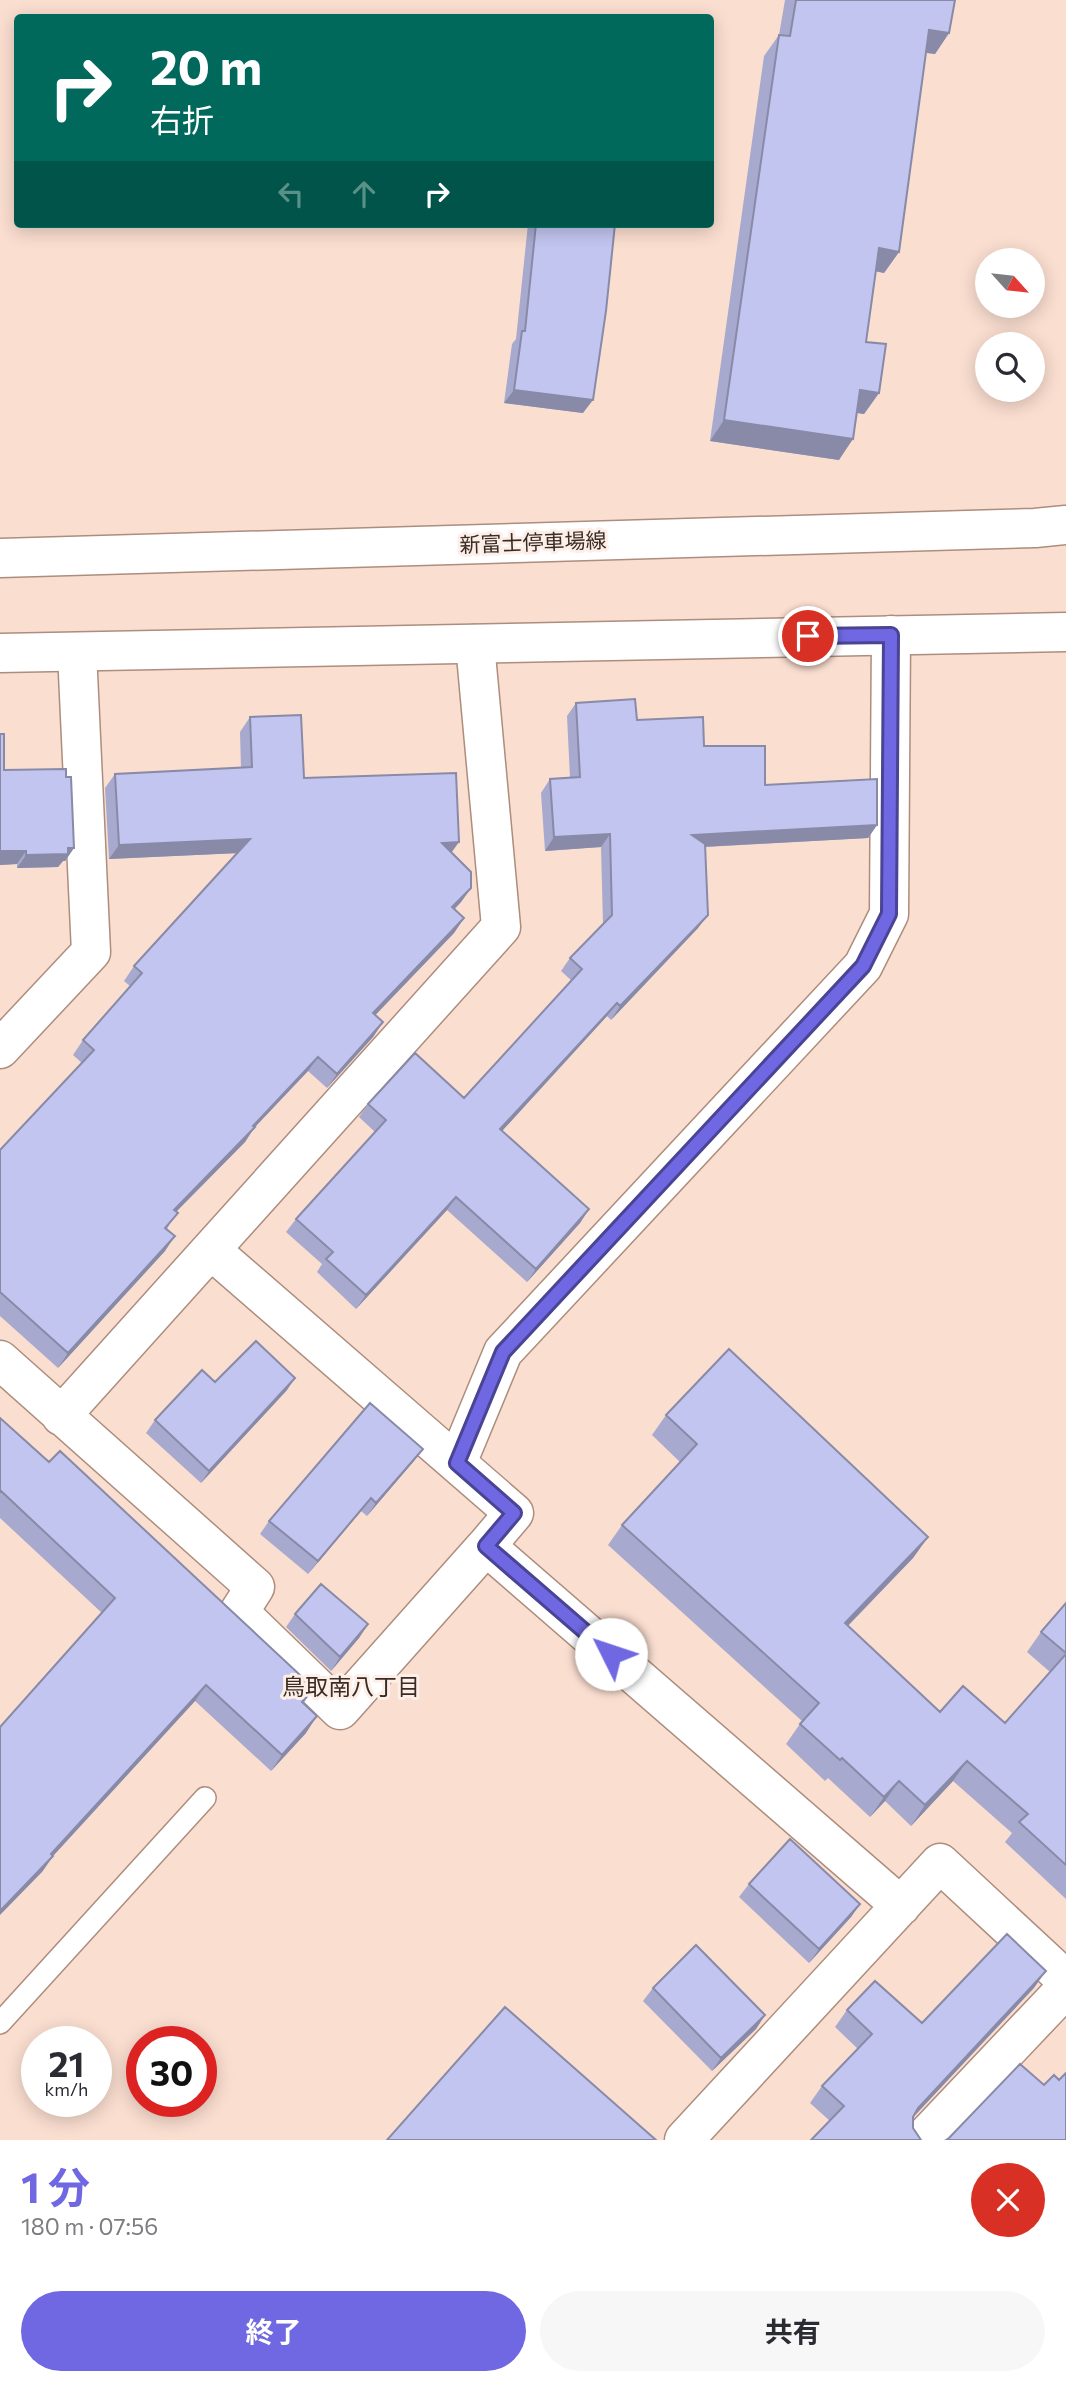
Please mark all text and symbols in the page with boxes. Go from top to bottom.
text: 20 m [150,35,262,95]
icon: right [35,42,126,133]
text: 右折 [150,99,214,139]
icon: left [272,175,310,213]
icon: ahead [345,175,383,213]
icon: right [418,175,456,213]
north arrow [975,248,1045,318]
map controls [975,248,1045,402]
button: search [975,332,1045,402]
street label: 新富士停車場線 [459,526,607,557]
pin [778,606,838,666]
icon: arrive [789,617,827,655]
position arrow [574,1617,648,1691]
district label: 鳥取南八丁目 [282,1672,420,1700]
speed limit sign: 30 [126,2026,217,2117]
text: 21 [49,2041,84,2084]
text: km/h [45,2078,88,2100]
text: 1 分 [21,2160,90,2212]
button: close [971,2163,1045,2237]
text: 180 m · 07:56 [21,2212,158,2240]
button: 終了 [21,2291,526,2371]
button: 共有 [540,2291,1045,2371]

